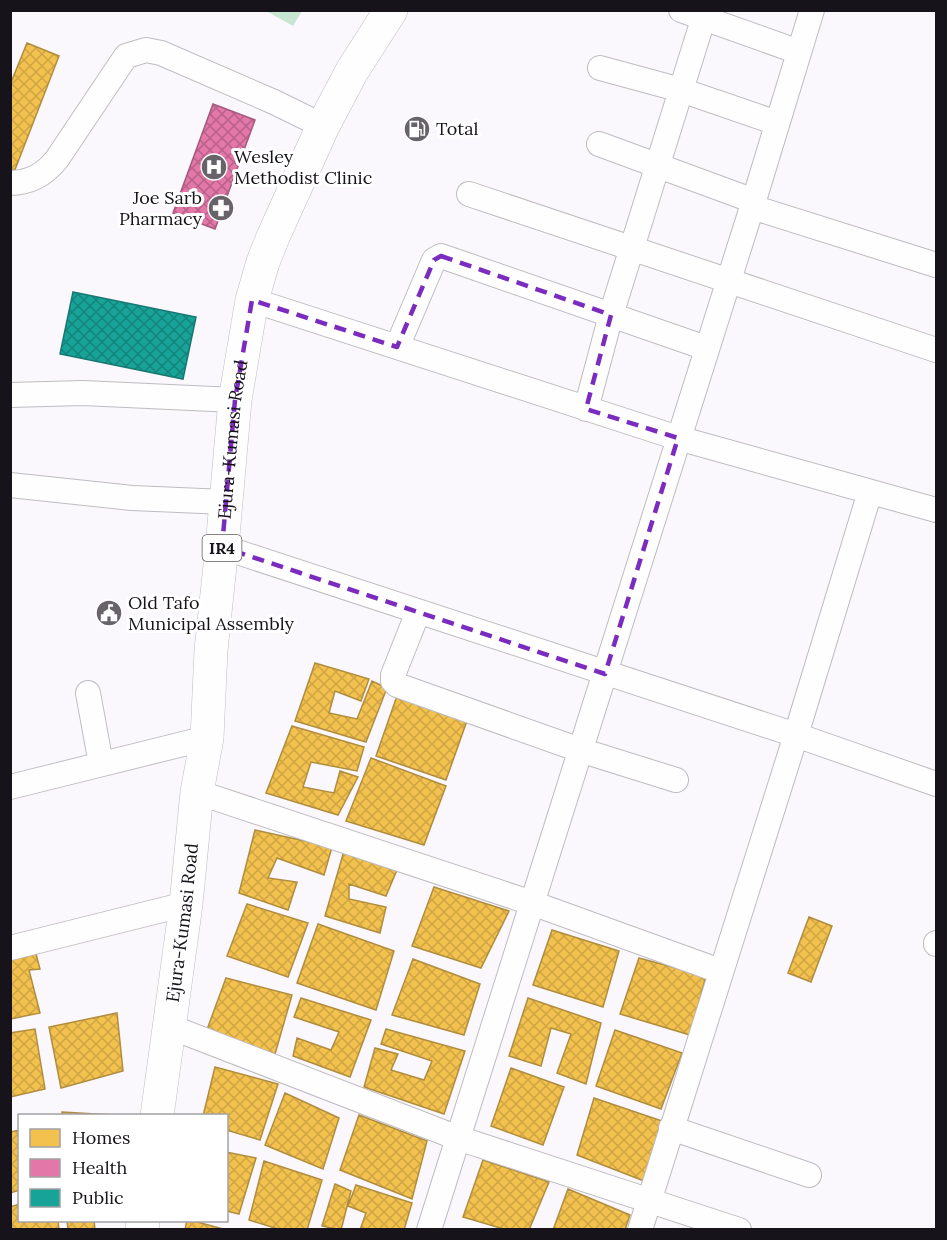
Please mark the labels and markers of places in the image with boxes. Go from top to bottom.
fuel station icon: Total [402,114,432,144]
place label: Total [436,117,478,140]
place label: Wesley Methodist Clinic [234,145,372,189]
hospital icon: Wesley Methodist Clinic [199,152,229,182]
place label: Joe Sarb Pharmacy [119,186,202,230]
pharmacy icon: Joe Sarb Pharmacy [206,193,236,223]
place label: Old Tafo Municipal Assembly [128,591,295,635]
public building icon: Old Tafo Municipal Assembly [94,598,124,628]

